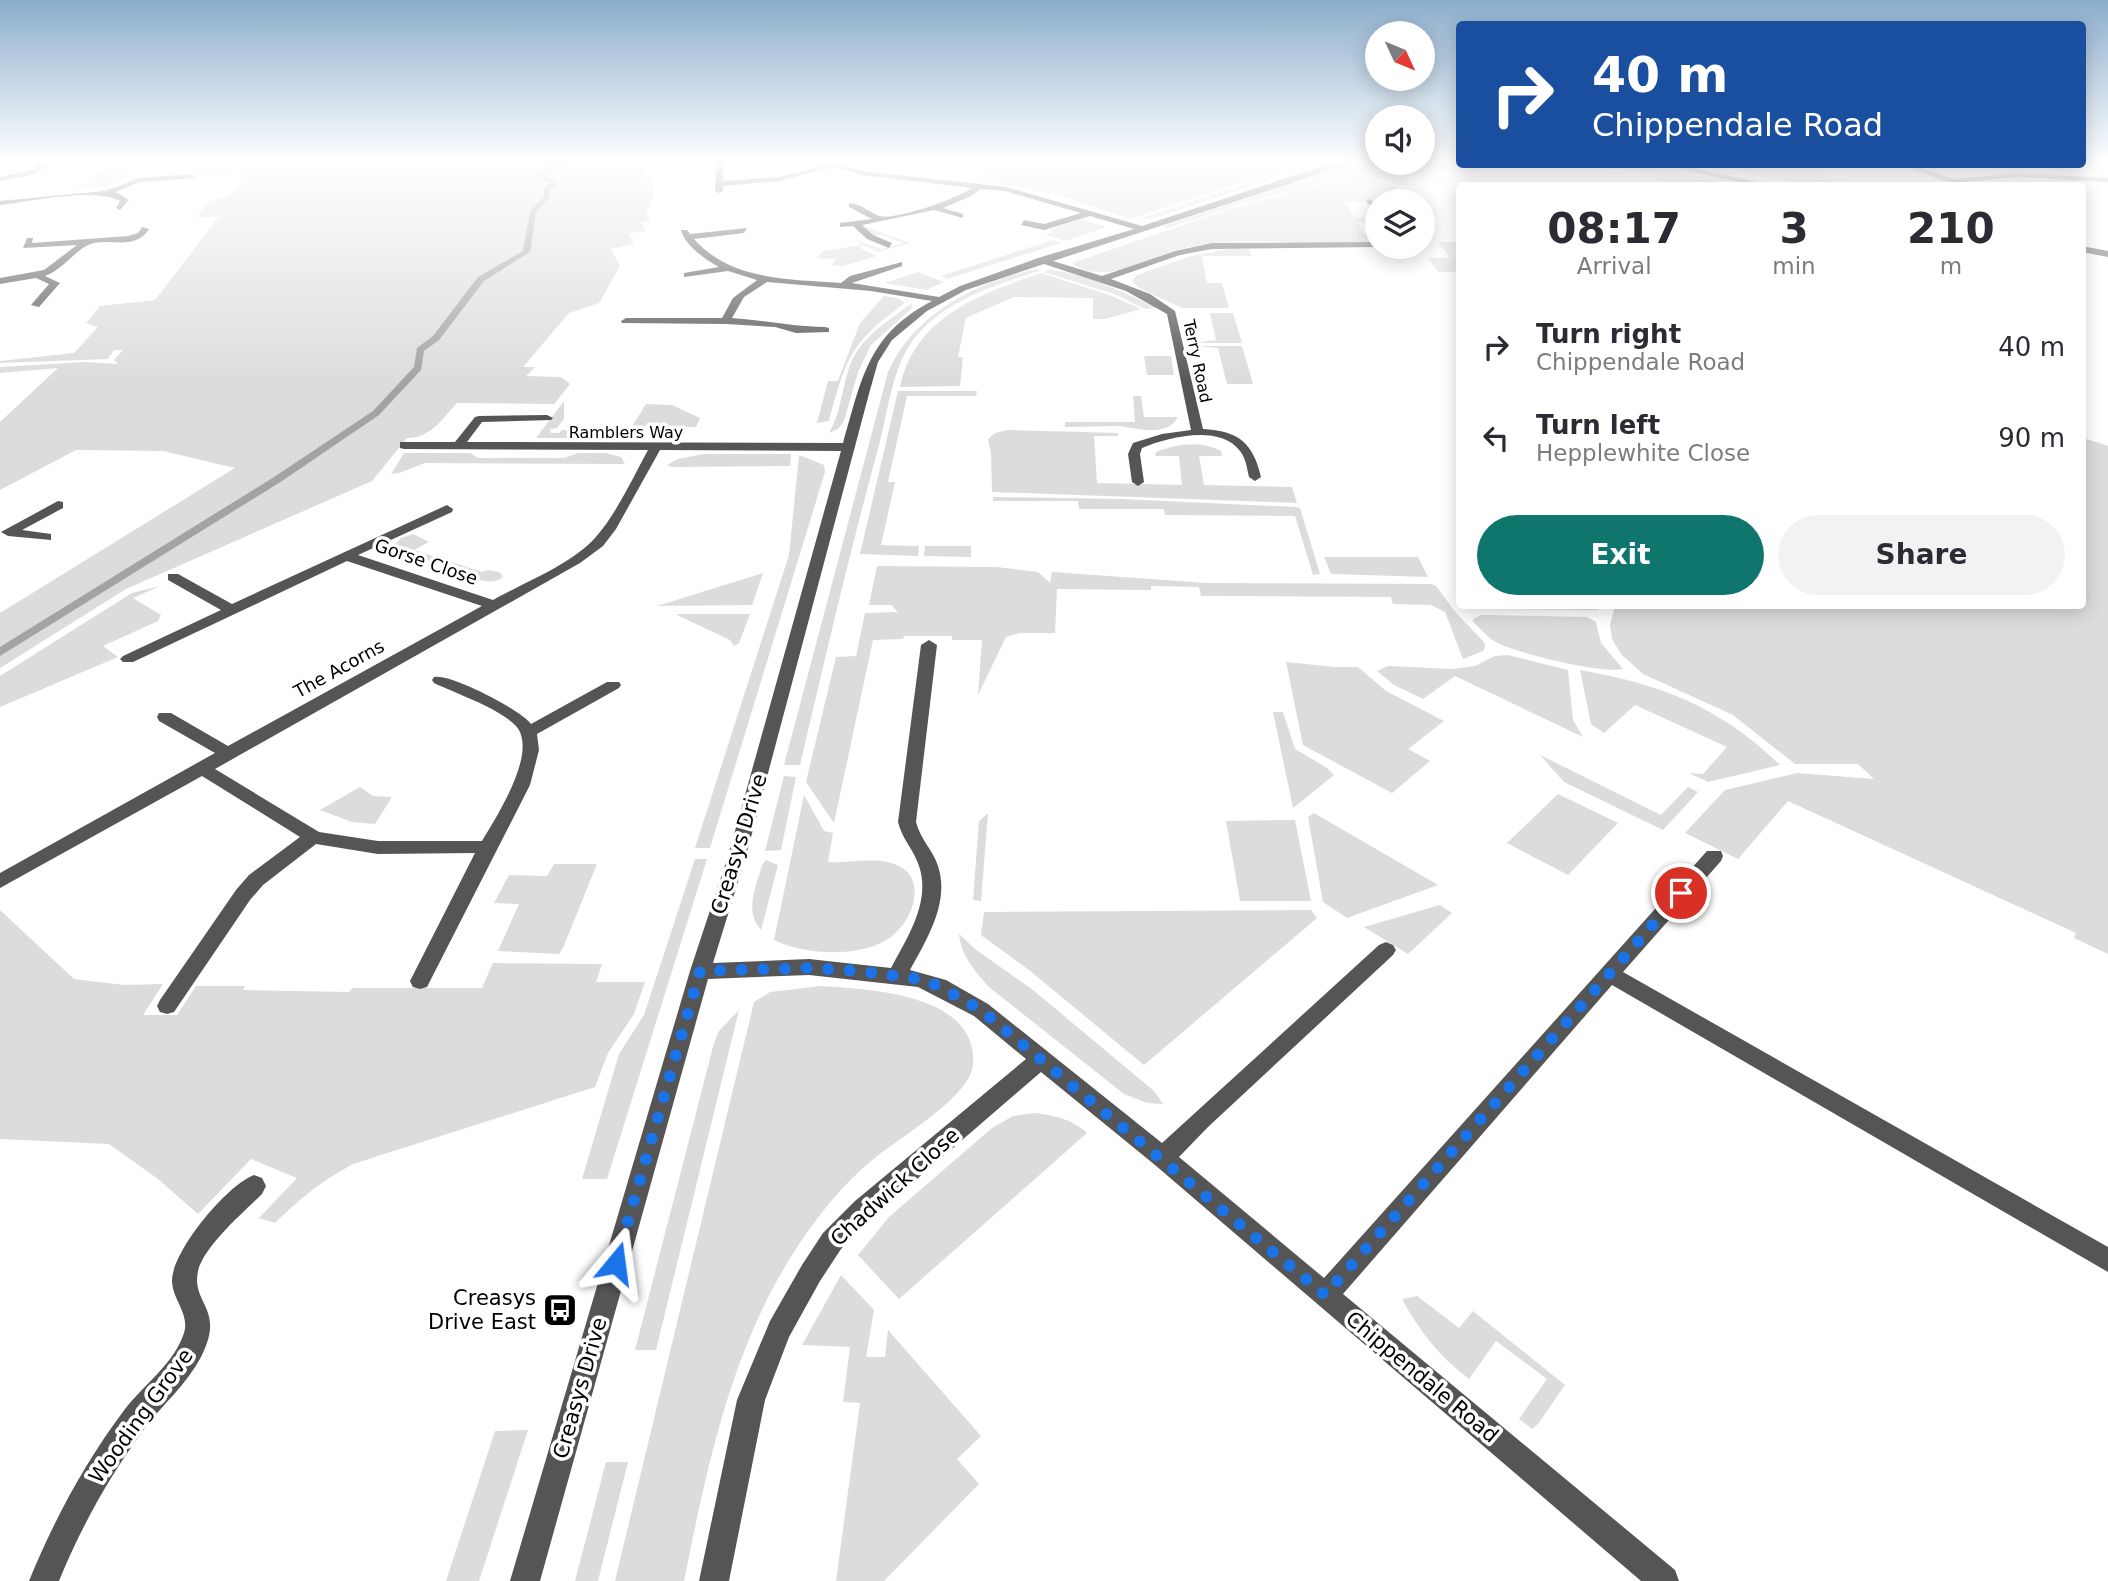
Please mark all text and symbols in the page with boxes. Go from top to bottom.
north arrow [1365,21,1435,91]
map controls [1365,21,1435,259]
text: 40 m [1592,47,1728,104]
icon: right [1477,49,1568,140]
button: sound [1365,105,1435,175]
text: Chippendale Road [1592,106,1883,144]
button: layers [1365,189,1435,259]
text: 08:17 [1547,204,1681,253]
text: 3 [1779,204,1809,253]
text: 210 [1907,204,1995,253]
text: Arrival [1577,253,1652,279]
text: min [1772,253,1816,279]
text: m [1940,253,1962,279]
street label: Terry Road [1179,317,1216,404]
text: Turn right [1536,319,1681,349]
icon: right [1477,328,1515,366]
text: 40 m [1998,332,2065,362]
text: Chippendale Road [1536,349,1745,375]
text: Turn left [1536,410,1660,440]
icon: left [1477,419,1515,457]
street label: Ramblers Way [569,423,683,442]
text: 90 m [1998,423,2065,453]
text: Hepplewhite Close [1536,440,1750,466]
button: Exit [1477,515,1764,595]
button: Share [1778,515,2065,595]
street label: Gorse Close [372,534,480,589]
street label: The Acorns [289,635,388,702]
street label: Creasys Drive [706,771,772,917]
pin [1651,863,1711,923]
icon: arrive [1662,874,1700,912]
street label: Chadwick Close [826,1123,964,1251]
position arrow [579,1226,653,1300]
place label: Creasys Drive East [428,1286,536,1334]
bus stop icon: Creasys Drive East [541,1291,579,1329]
street label: Chippendale Road [1341,1306,1503,1448]
street label: Creasys Drive [548,1315,612,1461]
street label: Wooding Grove [84,1344,198,1488]

